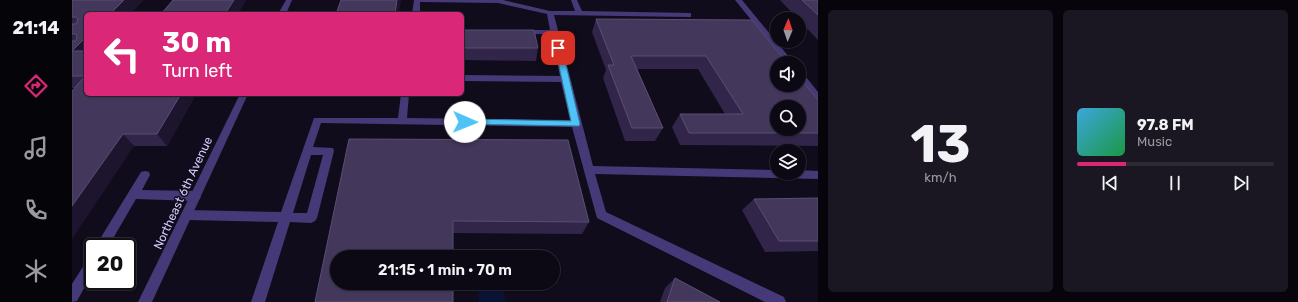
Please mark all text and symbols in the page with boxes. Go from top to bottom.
north arrow [770,12,806,48]
map controls [770,12,806,180]
text: 21:14 [12,17,60,39]
text: 30 m [162,26,231,59]
icon: left [96,28,148,80]
pin [541,31,575,65]
icon: arrive [547,37,569,59]
button: sound [770,56,806,92]
text: Turn left [162,60,232,82]
icon: directions [22,72,50,100]
button: search [770,100,806,136]
position arrow [444,101,486,143]
text: 13 [910,113,971,175]
text: 97.8 FM [1137,116,1194,134]
icon: music [22,134,50,162]
street label: Northeast 6th Avenue [151,134,215,252]
text: Music [1137,134,1172,149]
button: layers [770,144,806,180]
text: km/h [924,170,957,185]
icon: previous [1099,172,1121,194]
icon: pause [1164,172,1186,194]
icon: next [1230,172,1252,194]
icon: phone [22,196,50,224]
speed limit sign: 20 [84,238,136,290]
icon: climate [22,257,50,285]
text: 21:15 · 1 min · 70 m [378,261,512,279]

